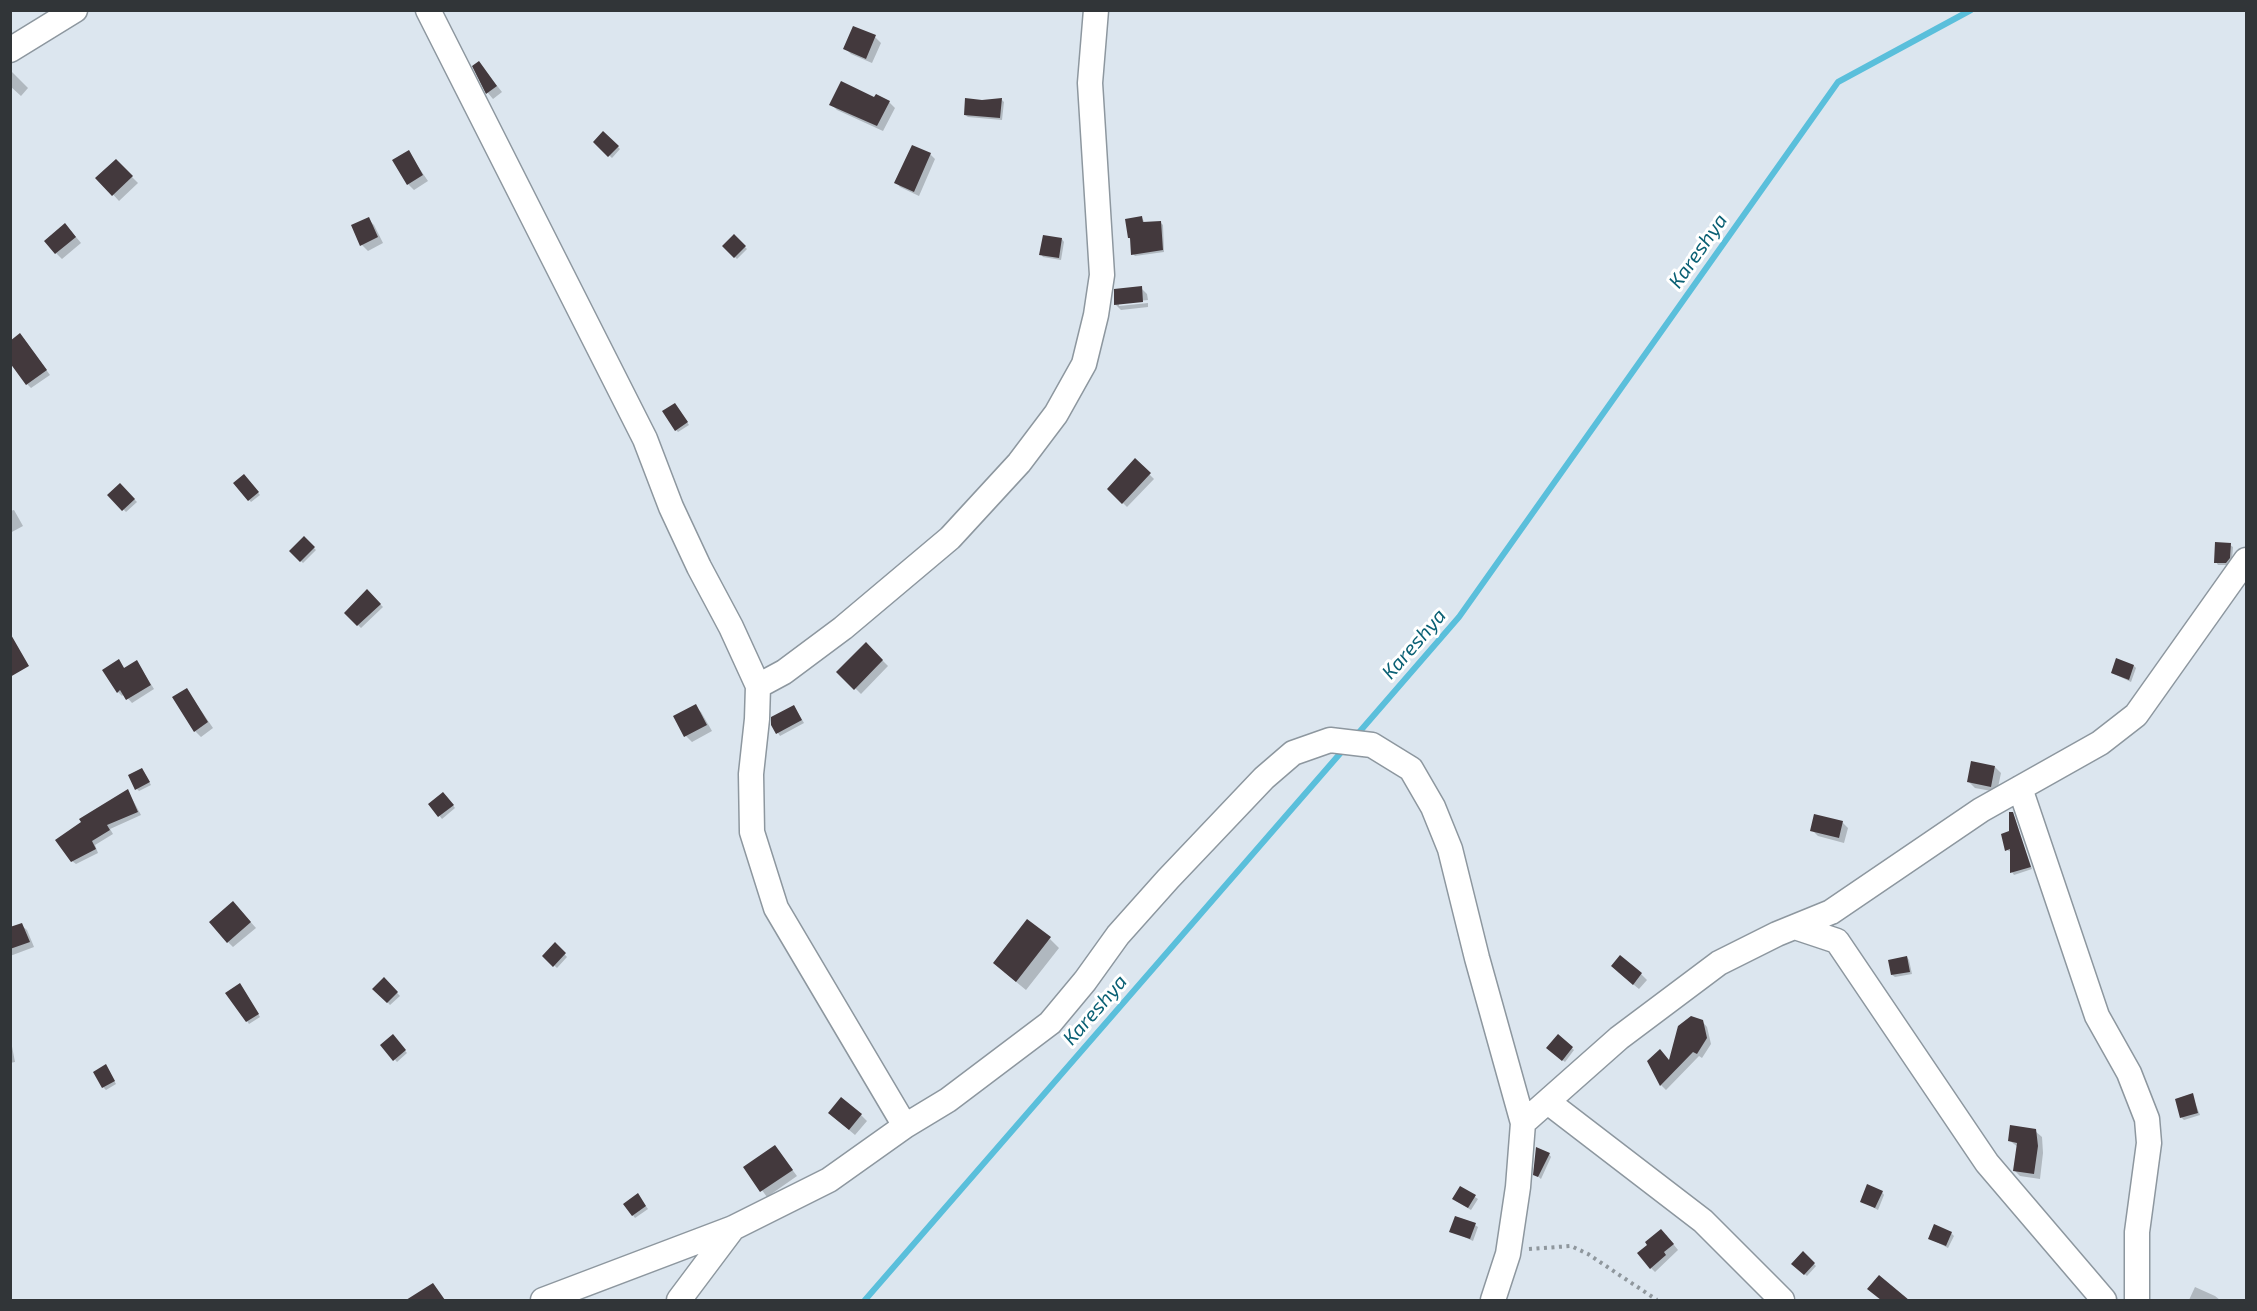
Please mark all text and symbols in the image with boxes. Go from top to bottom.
water label: Kareshya [1664,209,1732,293]
water label: Kareshya [1377,604,1451,684]
water label: Kareshya [1058,970,1132,1050]

